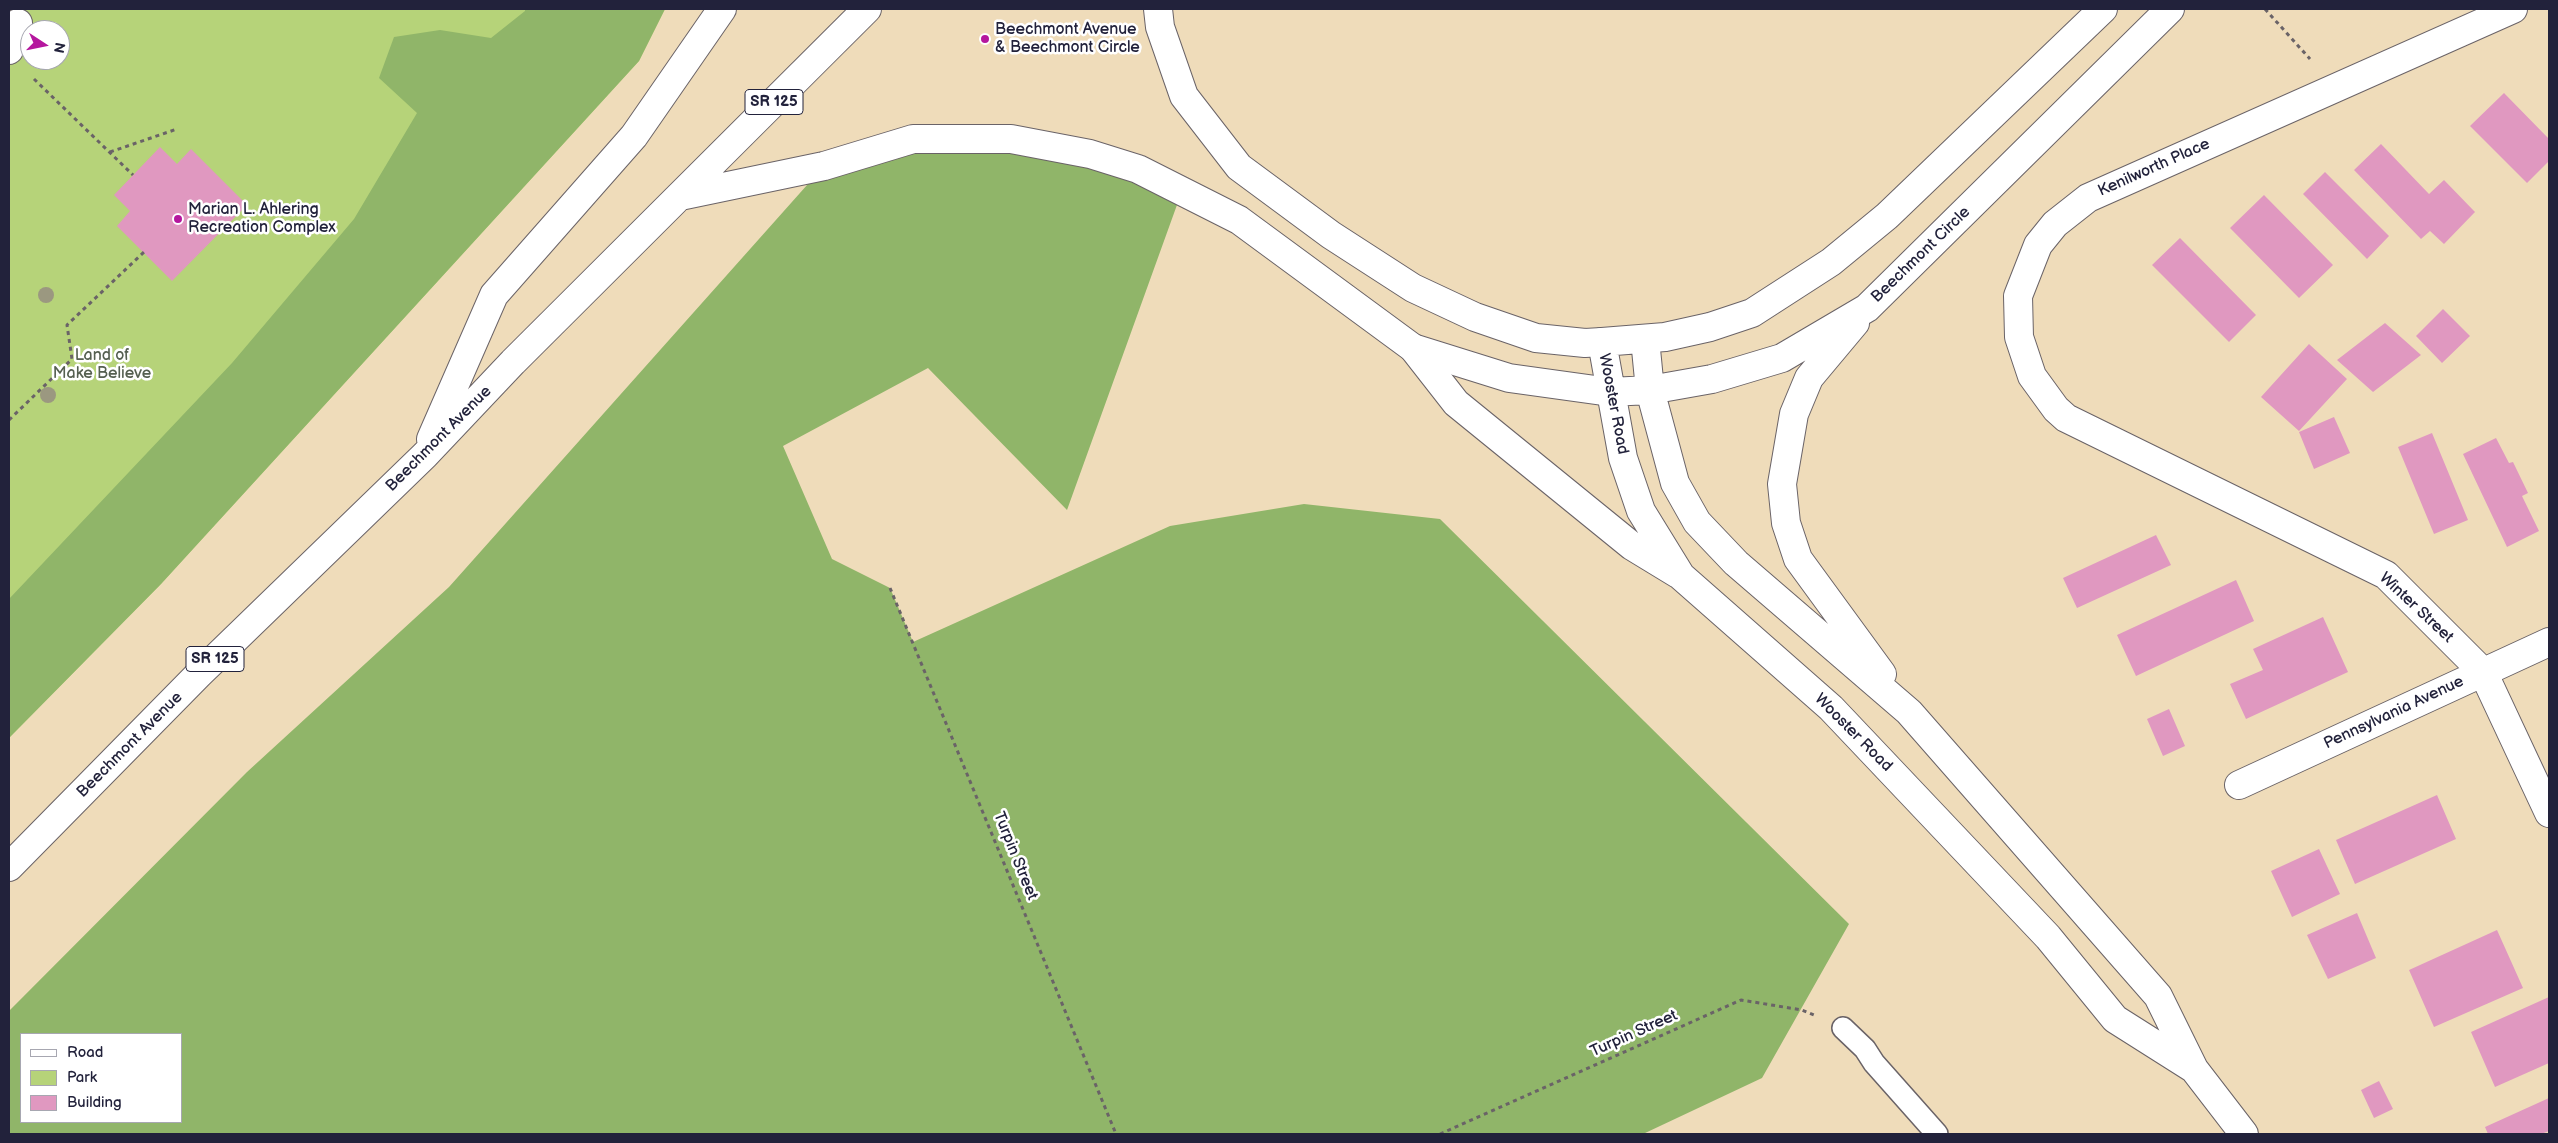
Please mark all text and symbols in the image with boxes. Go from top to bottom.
north arrow [20,20,70,70]
place label: Beechmont Avenue & Beechmont Circle [995,20,1140,58]
marker: Beechmont Avenue & Beechmont Circle [979,33,991,45]
text: N [50,41,69,55]
road number: SR 125 [745,90,803,114]
street label: Kenilworth Place [2095,135,2213,201]
place label: Marian L. Ahlering Recreation Complex [188,200,336,238]
street label: Beechmont Circle [1868,203,1974,307]
marker: Marian L. Ahlering Recreation Complex [172,213,184,225]
park label: Land of Make Believe [53,346,151,384]
street label: Wooster Road [1594,352,1632,456]
street label: Beechmont Avenue [382,382,496,496]
street label: Winter Street [2375,569,2457,647]
road number: SR 125 [186,646,244,672]
street label: Pennsylvania Avenue [2321,672,2467,754]
street label: Beechmont Avenue [73,688,187,802]
street label: Wooster Road [1810,690,1896,776]
street label: Turpin Street [989,809,1041,903]
street label: Turpin Street [1587,1006,1681,1062]
legend [20,1033,182,1123]
text: Road [67,1043,103,1062]
text: Park [67,1068,97,1087]
text: Building [67,1093,122,1112]

